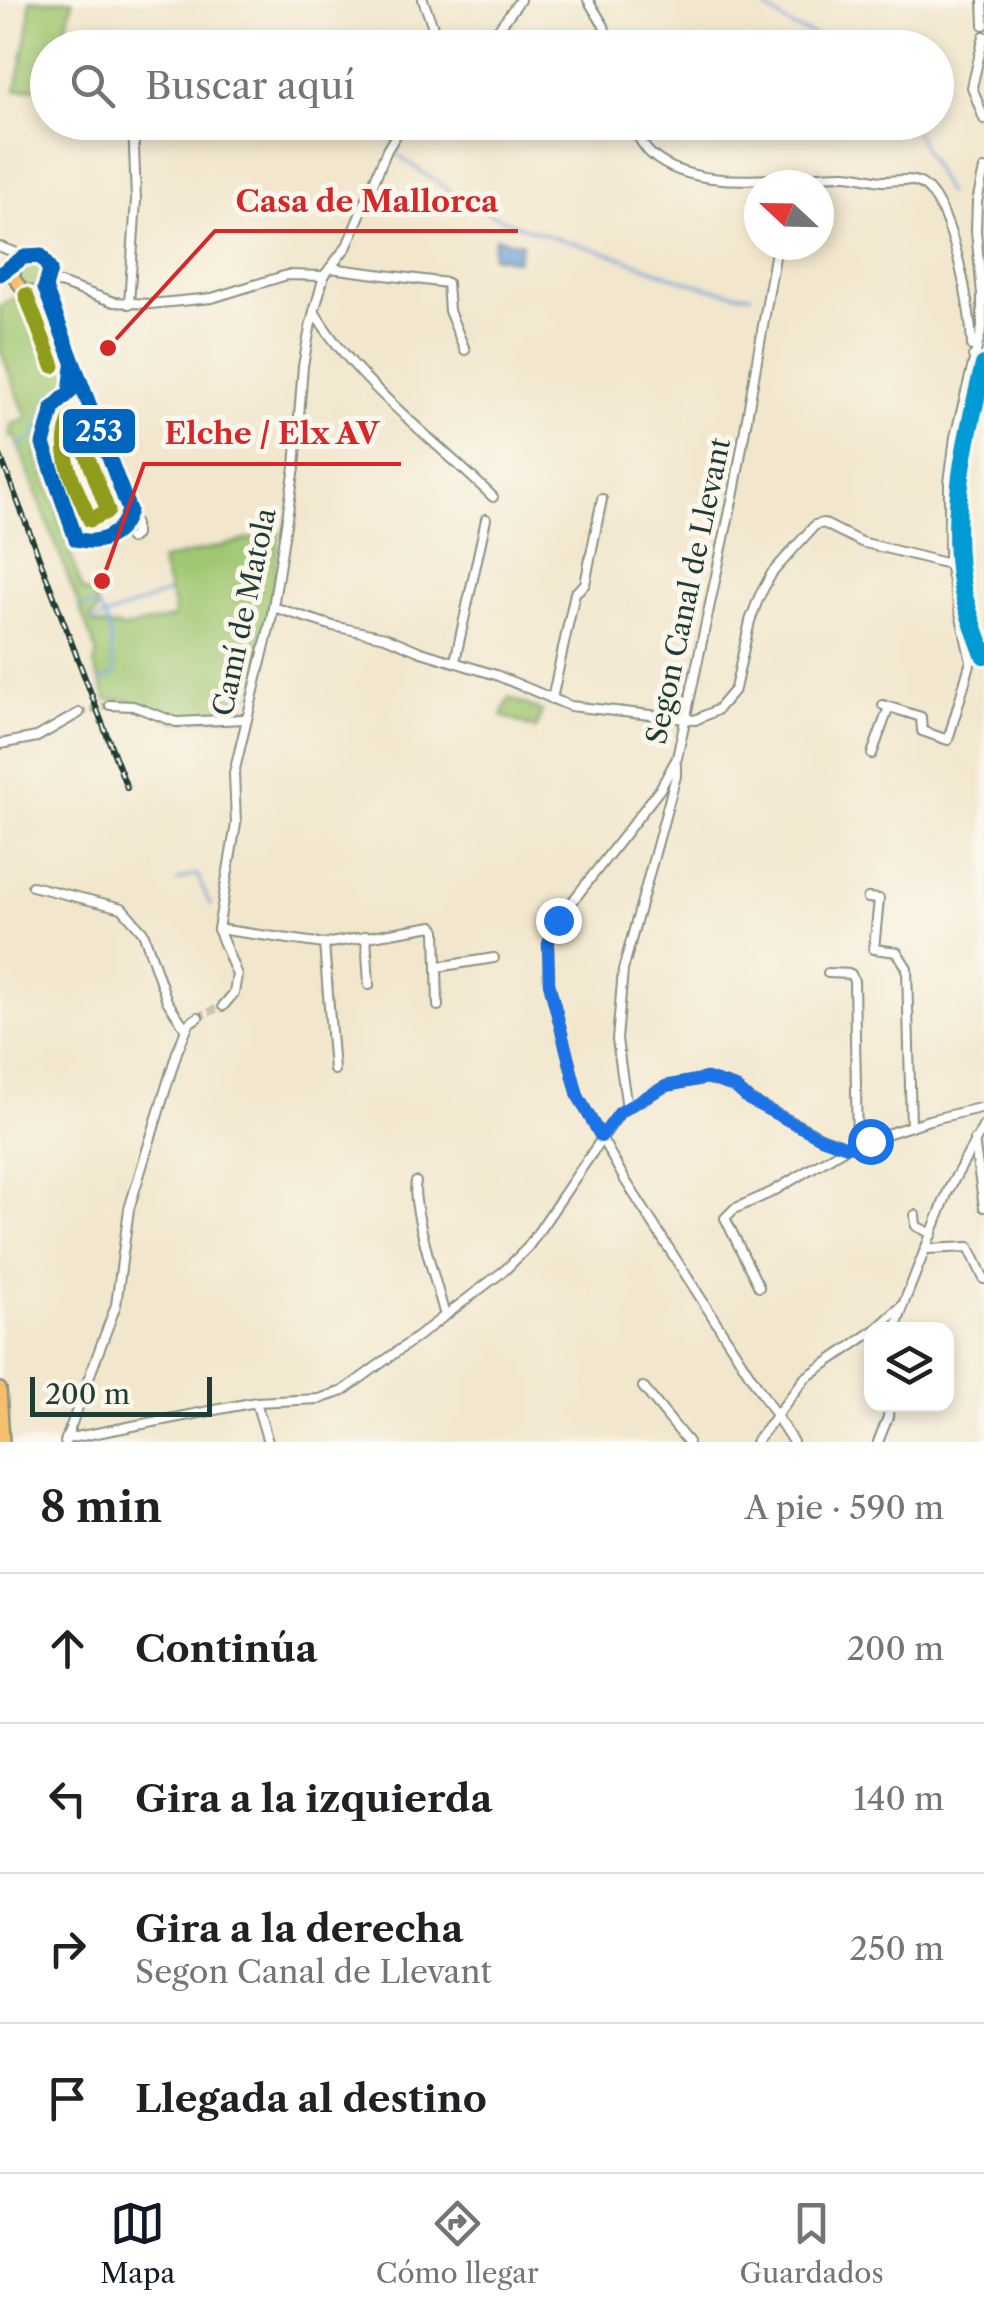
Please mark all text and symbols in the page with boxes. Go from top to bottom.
search box [30,30,954,140]
icon: search [65,58,120,113]
text: Buscar aquí [145,62,355,109]
north arrow [744,170,834,260]
callout: Casa de Mallorca [215,171,518,231]
text: Casa de Mallorca [236,183,499,220]
callout: Elche / Elx AV [144,404,401,464]
line badge: 253 [61,407,137,455]
text: 253 [75,414,123,448]
text: Elche / Elx AV [164,415,380,452]
street label: Segon Canal de Llevant [639,435,737,747]
street label: Camí de Matola [205,505,283,719]
route end [536,898,582,944]
route start [848,1119,894,1165]
map controls [864,1322,954,1412]
button: layers [864,1322,954,1412]
scale bar [30,1372,212,1416]
text: 200 m [45,1377,130,1411]
text: 8 min [40,1481,162,1533]
text: A pie · 590 m [745,1488,944,1527]
icon: ahead [40,1621,95,1676]
text: Continúa [135,1625,318,1672]
text: 200 m [847,1629,944,1668]
icon: left [40,1771,95,1826]
text: Gira a la izquierda [135,1775,492,1822]
text: 140 m [853,1779,944,1818]
text: Gira a la derecha [135,1905,463,1952]
icon: right [40,1921,95,1976]
text: 250 m [850,1929,944,1968]
text: Segon Canal de Llevant [135,1952,492,1991]
icon: arrive [40,2071,95,2126]
text: Llegada al destino [135,2075,487,2122]
tab: Mapa [100,2196,175,2290]
tab: Cómo llegar [376,2196,539,2290]
tab: Guardados [739,2196,884,2290]

